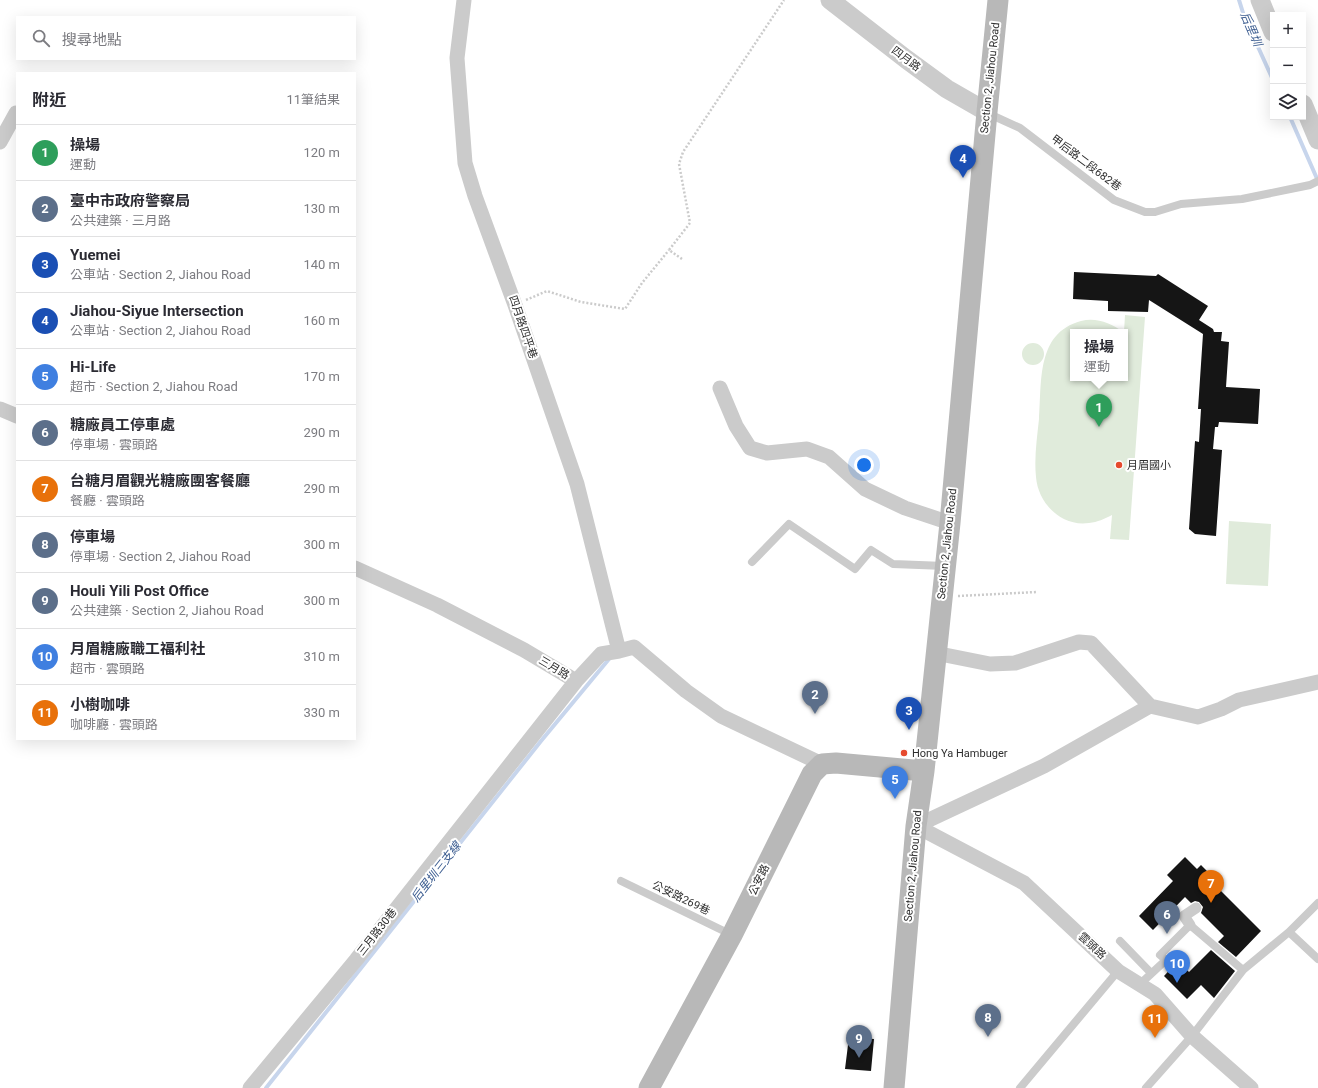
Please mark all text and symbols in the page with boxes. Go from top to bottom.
water label: 后里圳 [1238,10,1265,50]
map controls [1270,12,1306,120]
button: + [1270,12,1306,48]
search box [16,16,356,60]
street label: Section 2, Jiahou Road [978,22,1002,134]
icon: search [30,27,52,49]
text: 搜尋地點 [62,31,122,49]
street label: 四月路 [889,44,923,74]
button: − [1270,48,1306,84]
button: layers [1270,84,1306,120]
text: 附近 [32,90,66,110]
text: 11筆結果 [286,92,340,107]
street label: 甲后路二段682巷 [1048,132,1124,194]
text: 操場 [70,136,100,154]
text: 1 [41,145,49,160]
text: 120 m [303,145,340,160]
pin: 4 [950,145,976,178]
text: 運動 [70,157,96,172]
text: 臺中市政府警察局 [70,192,190,210]
text: 2 [41,201,49,216]
text: 130 m [303,201,340,216]
text: 公共建築 · 三月路 [70,213,171,228]
text: Yuemei [70,246,121,264]
text: 3 [41,257,49,272]
text: 140 m [303,257,340,272]
text: 公車站 · Section 2, Jiahou Road [70,267,251,282]
street label: 四月路四平巷 [506,294,540,360]
text: Jiahou-Siyue Intersection [70,302,244,320]
text: 4 [41,313,49,328]
text: 160 m [303,313,340,328]
text: 公車站 · Section 2, Jiahou Road [70,323,251,338]
popup [1070,329,1128,381]
text: 操場 [1084,338,1114,356]
text: Hi-Life [70,358,116,376]
text: 運動 [1084,359,1110,374]
text: 5 [41,369,49,384]
text: 170 m [303,369,340,384]
text: 超市 · Section 2, Jiahou Road [70,379,238,394]
pin: 1 [1086,394,1112,427]
text: 糖廠員工停車處 [70,416,175,434]
text: 6 [41,425,49,440]
text: 290 m [303,425,340,440]
text: 停車場 · 雲頭路 [70,437,158,452]
your location [854,455,874,475]
place label: 月眉國小 [1127,459,1171,472]
marker: 月眉國小 [1114,460,1124,470]
text: 台糖月眉觀光糖廠團客餐廳 [70,472,250,490]
text: 7 [41,481,49,496]
text: 290 m [303,481,340,496]
street label: Section 2, Jiahou Road [935,488,959,600]
text: 餐廳 · 雲頭路 [70,493,145,508]
text: 停車場 [70,528,115,546]
text: 8 [41,537,49,552]
text: 300 m [303,537,340,552]
text: 停車場 · Section 2, Jiahou Road [70,549,251,564]
text: Houli Yili Post Office [70,582,209,600]
text: 9 [41,593,49,608]
text: 300 m [303,593,340,608]
text: 公共建築 · Section 2, Jiahou Road [70,603,264,618]
text: 月眉糖廠職工福利社 [70,640,205,658]
text: 10 [38,649,52,664]
text: 310 m [303,649,340,664]
street label: 三月路 [537,654,571,682]
text: 超市 · 雲頭路 [70,661,145,676]
pin: 2 [802,681,828,714]
text: 小樹咖啡 [70,696,130,714]
pin: 3 [896,697,922,730]
text: 11 [38,705,52,720]
text: 330 m [303,705,340,720]
text: 咖啡廳 · 雲頭路 [70,717,158,732]
place label: Hong Ya Hambuger [912,747,1008,760]
marker: Hong Ya Hambuger [899,748,909,758]
pin: 5 [882,766,908,799]
street label: Section 2, Jiahou Road [902,810,924,922]
water label: 后里圳三支線 [408,838,465,905]
street label: 公安路 [746,862,772,898]
pin: 7 [1198,870,1224,903]
street label: 公安路269巷 [650,878,712,918]
pin: 6 [1154,901,1180,934]
street label: 三月路30巷 [355,906,399,958]
street label: 雲頭路 [1075,930,1109,962]
pin: 10 [1164,950,1190,983]
pin: 8 [975,1004,1001,1037]
pin: 11 [1142,1005,1168,1038]
pin: 9 [846,1025,872,1058]

